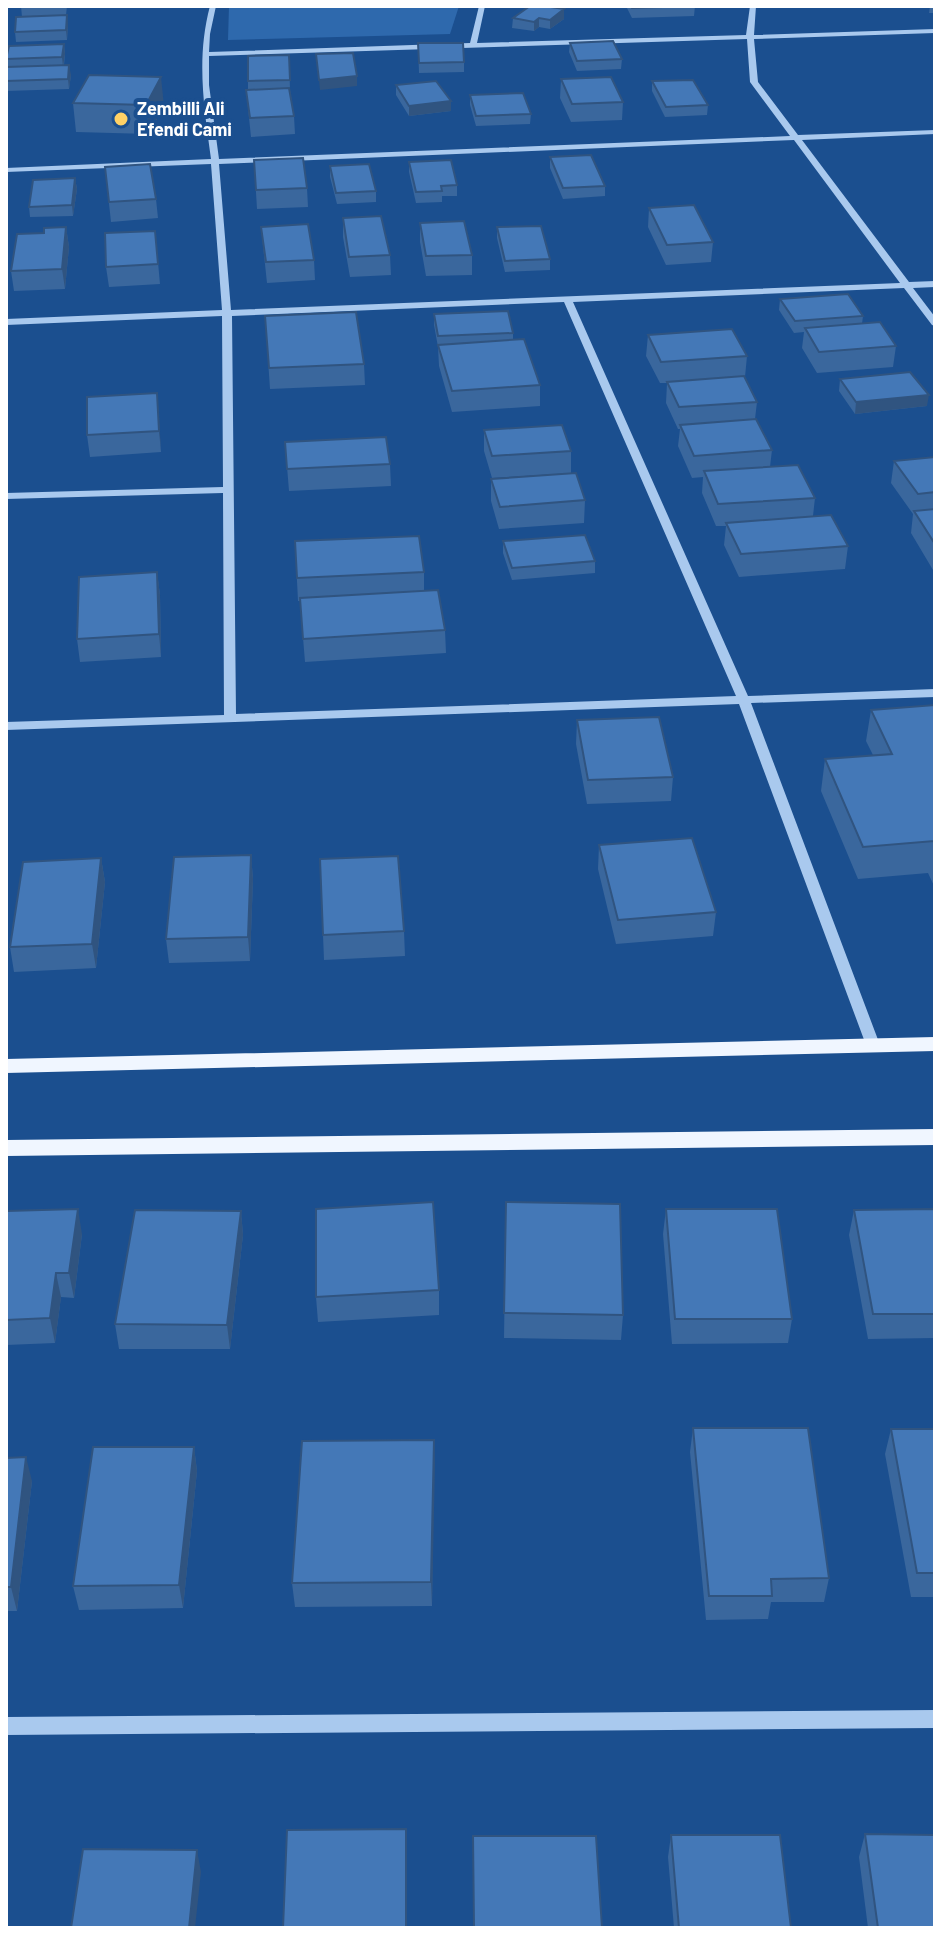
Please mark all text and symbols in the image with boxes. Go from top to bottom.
place label: Zembilli Ali Efendi Cami [137,97,232,140]
marker: Zembilli Ali Efendi Cami [112,110,130,128]

